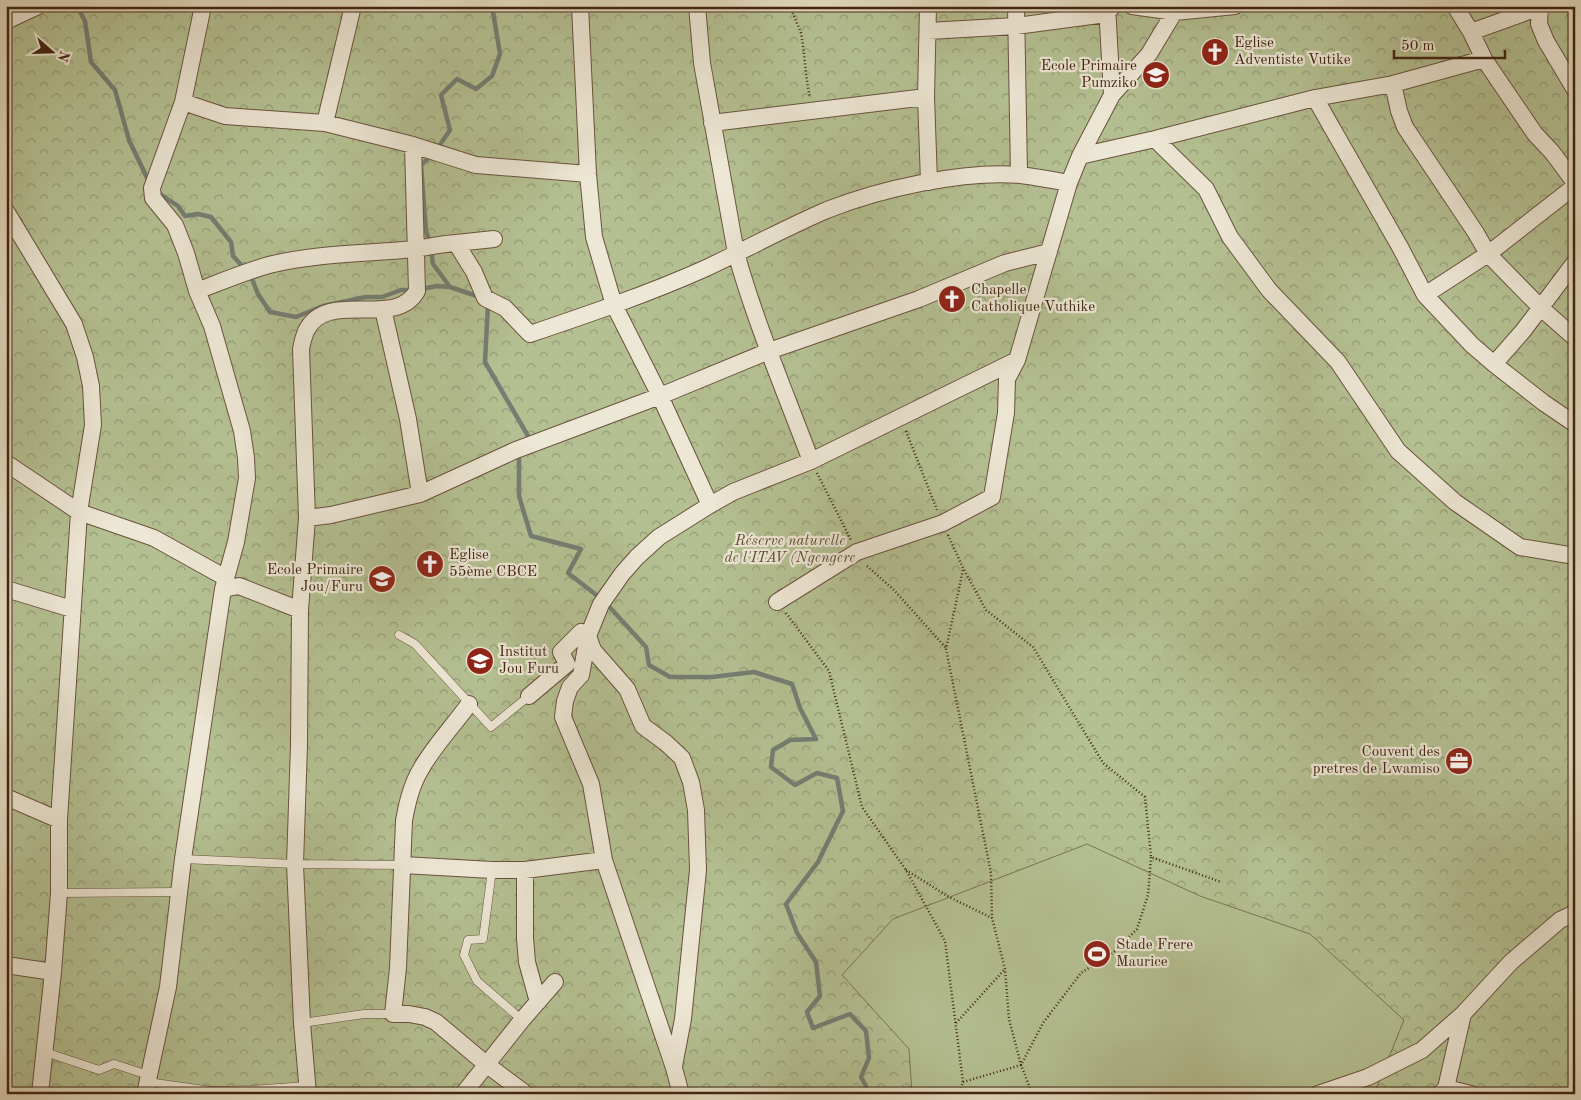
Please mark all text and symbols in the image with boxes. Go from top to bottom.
north arrow [28,28,78,78]
scale bar [1394,28,1505,60]
place label: Eglise Adventiste Vutike [1234,36,1351,68]
church icon: Eglise Adventiste Vutike [1200,37,1230,67]
text: 50 m [1401,39,1435,54]
text: N [55,49,72,64]
place label: Ecole Primaire Pumziko [1041,59,1137,91]
school or university icon: Ecole Primaire Pumziko [1141,60,1171,90]
place label: Chapelle Catholique Vuthike [971,283,1095,315]
church icon: Chapelle Catholique Vuthike [937,284,967,314]
park label: Réserve naturelle de l'ITAV (Ngengere [724,534,856,566]
place label: Eglise 55ème CBCE [449,548,537,580]
church icon: Eglise 55ème CBCE [415,549,445,579]
place label: Ecole Primaire Jou/Furu [267,563,363,595]
school or university icon: Ecole Primaire Jou/Furu [367,564,397,594]
place label: Institut Jou Furu [499,645,559,677]
school or university icon: Institut Jou Furu [465,646,495,676]
place label: Couvent des pretres de Lwamiso [1313,745,1440,777]
office icon: Couvent des pretres de Lwamiso [1444,746,1474,776]
place label: Stade Frere Maurice [1116,938,1193,970]
sports icon: Stade Frere Maurice [1082,939,1112,969]

